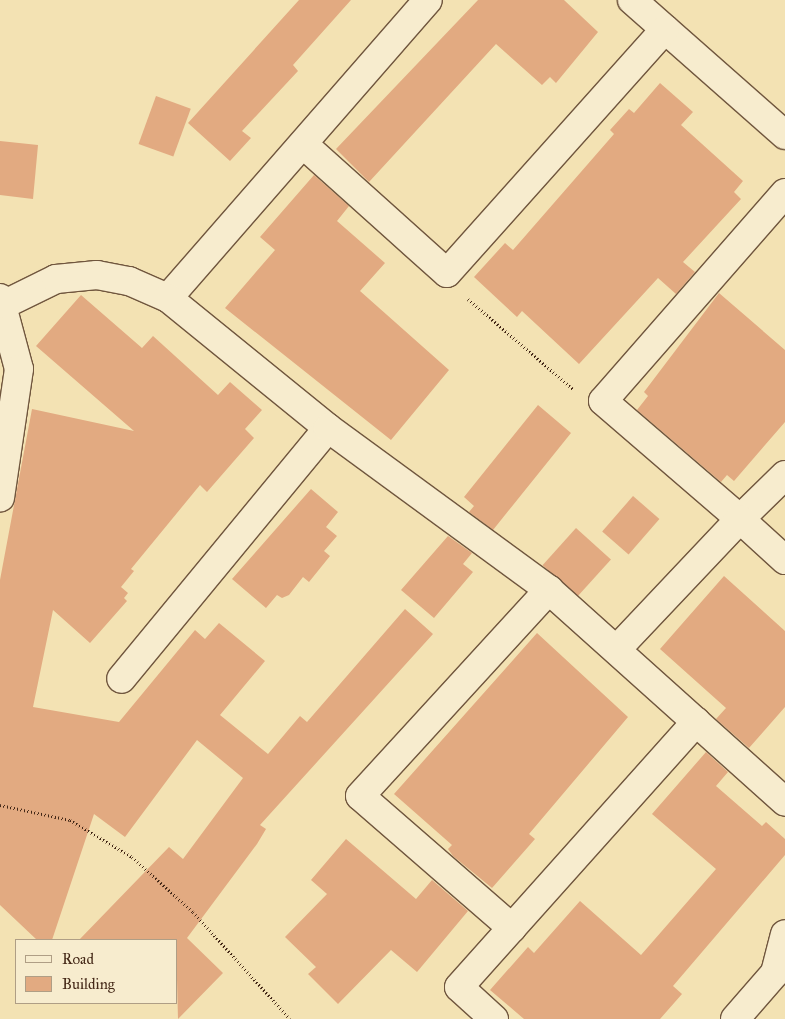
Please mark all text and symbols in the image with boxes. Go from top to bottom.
legend [15,939,178,1004]
text: Road [62,950,94,968]
text: Building [62,975,115,993]

